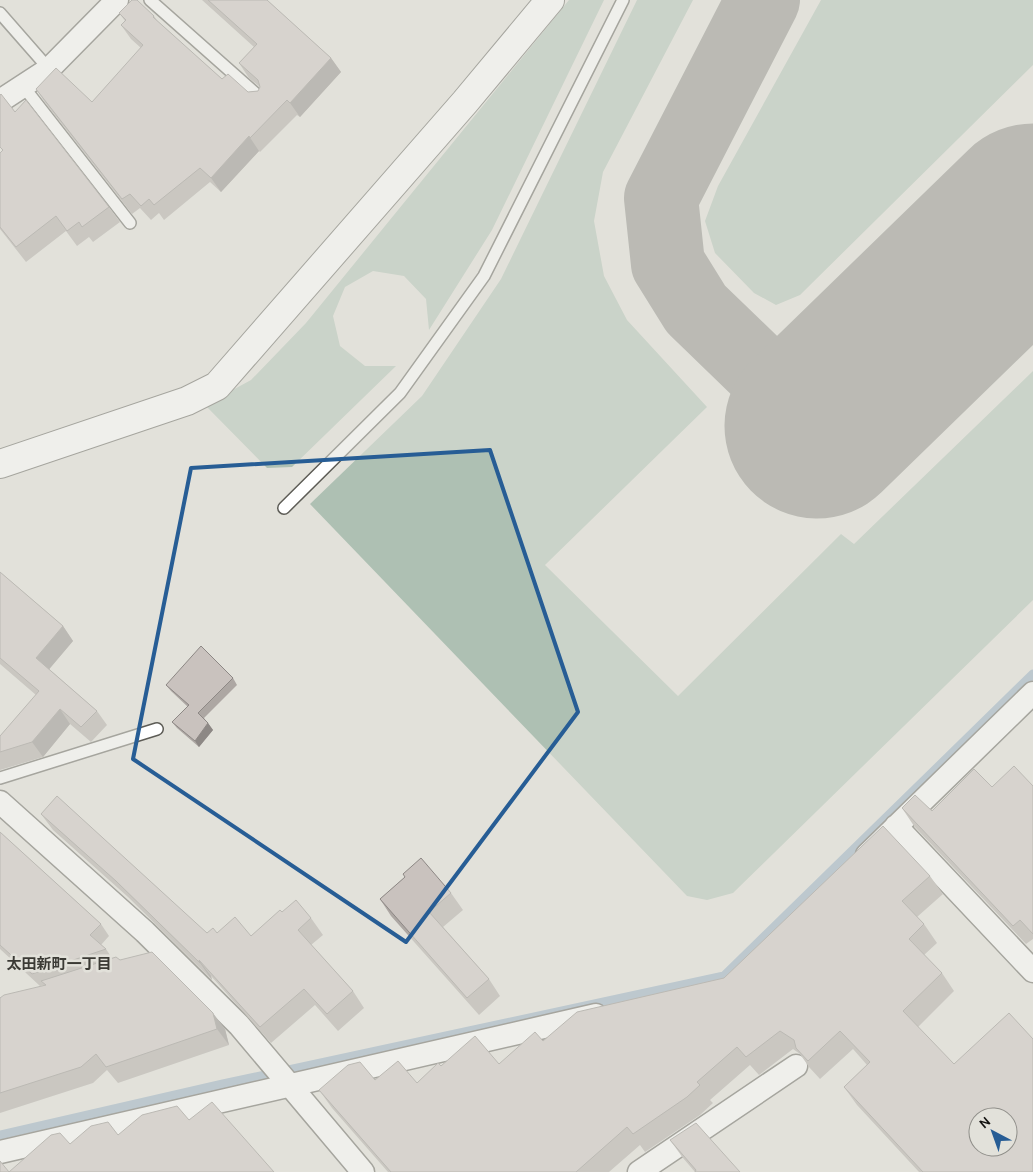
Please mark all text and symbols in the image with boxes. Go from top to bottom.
district label: 太田新町一丁目 [6,955,112,973]
north arrow [968,1107,1018,1157]
text: N [975,1113,994,1132]

